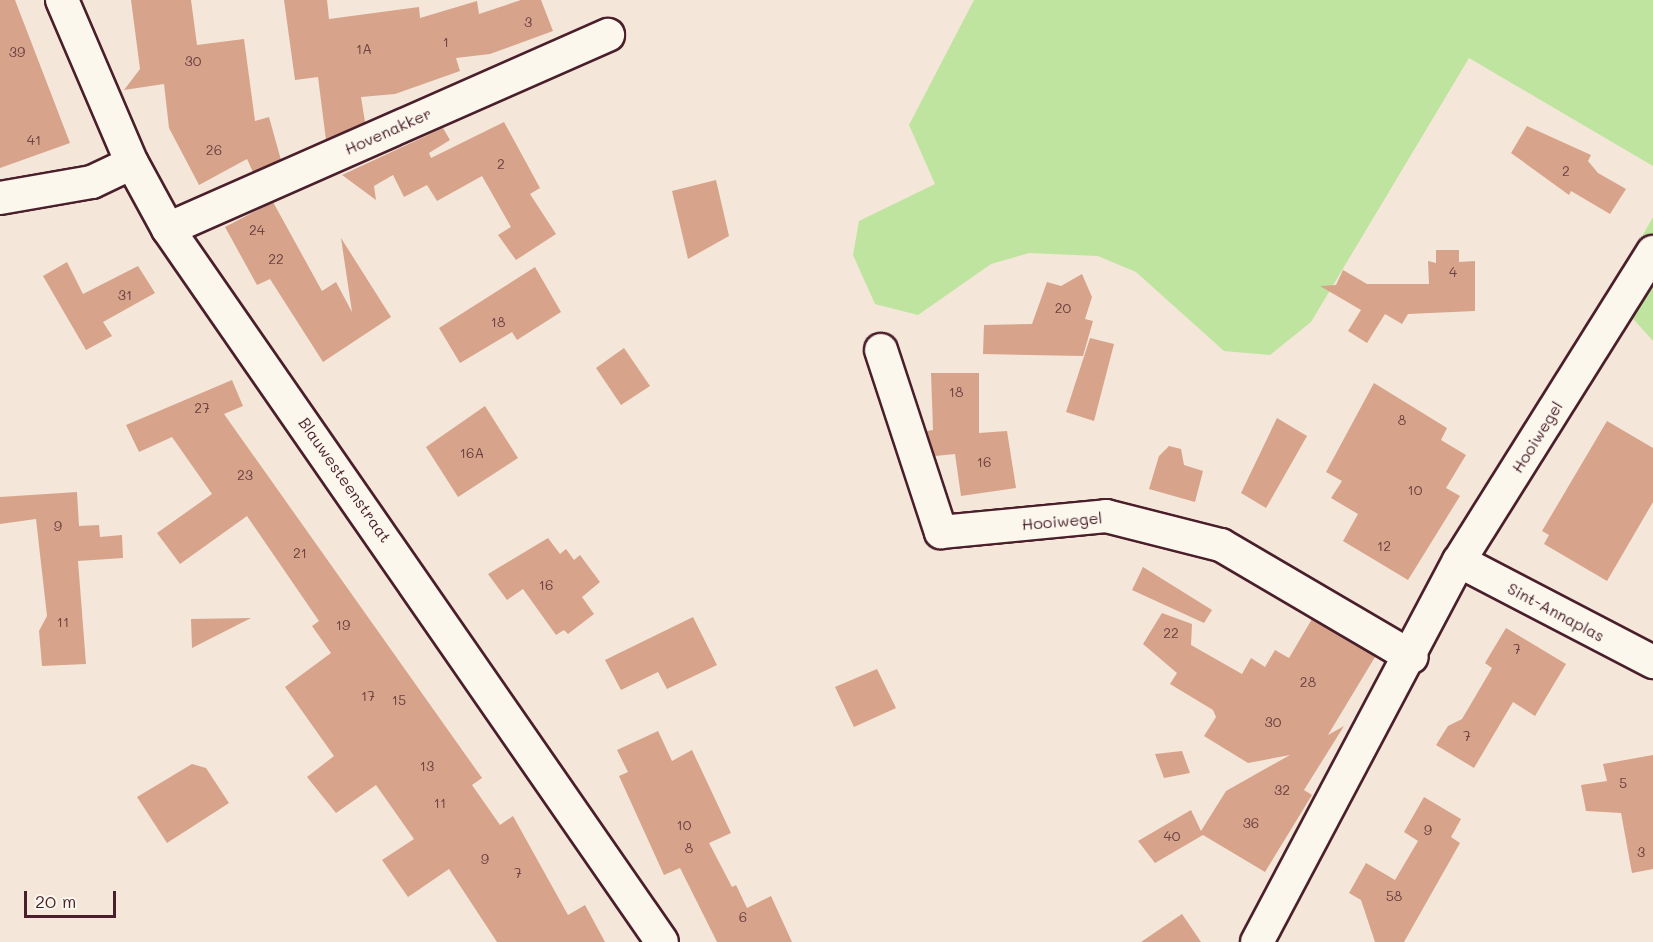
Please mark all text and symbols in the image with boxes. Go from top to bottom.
house number: 3 [524,14,532,30]
house number: 1 [443,34,449,50]
house number: 1A [356,41,372,57]
house number: 39 [9,44,25,60]
house number: 30 [185,53,201,69]
street label: Hovenakker [342,103,434,159]
house number: 41 [27,132,41,148]
house number: 26 [206,142,222,158]
house number: 2 [497,156,505,172]
house number: 2 [1562,163,1570,179]
house number: 24 [249,222,265,238]
house number: 22 [268,251,284,267]
house number: 4 [1449,264,1457,280]
house number: 31 [118,287,132,303]
house number: 20 [1055,300,1071,316]
house number: 18 [491,314,505,330]
house number: 18 [949,384,963,400]
street label: Hooiwegel [1507,398,1567,476]
house number: 27 [194,400,210,416]
house number: 8 [1398,412,1406,428]
street label: Blauwesteenstraat [295,414,395,546]
house number: 16A [460,445,484,461]
house number: 16 [977,454,991,470]
house number: 23 [237,467,253,483]
house number: 10 [1408,482,1422,498]
street label: Hooiwegel [1021,508,1103,534]
house number: 9 [54,518,62,534]
house number: 12 [1377,538,1391,554]
house number: 21 [293,545,307,561]
house number: 16 [539,577,553,593]
street label: Sint-Annaplas [1504,578,1608,646]
house number: 11 [57,614,69,630]
house number: 19 [336,617,350,633]
house number: 22 [1163,625,1179,641]
house number: 7 [1513,641,1521,657]
house number: 28 [1300,674,1316,690]
house number: 17 [361,688,375,704]
house number: 15 [392,692,406,708]
house number: 30 [1265,714,1281,730]
house number: 7 [1463,728,1471,744]
house number: 13 [420,758,434,774]
house number: 5 [1619,775,1627,791]
house number: 32 [1274,782,1290,798]
house number: 11 [434,795,446,811]
house number: 36 [1243,815,1259,831]
house number: 10 [677,817,691,833]
house number: 9 [1424,822,1432,838]
house number: 40 [1164,828,1180,844]
house number: 8 [685,840,693,856]
house number: 3 [1637,844,1645,860]
house number: 9 [481,851,489,867]
house number: 7 [514,865,522,881]
scale bar [27,879,118,917]
house number: 58 [1386,888,1402,904]
text: 20 m [35,889,76,913]
house number: 6 [739,909,747,925]

